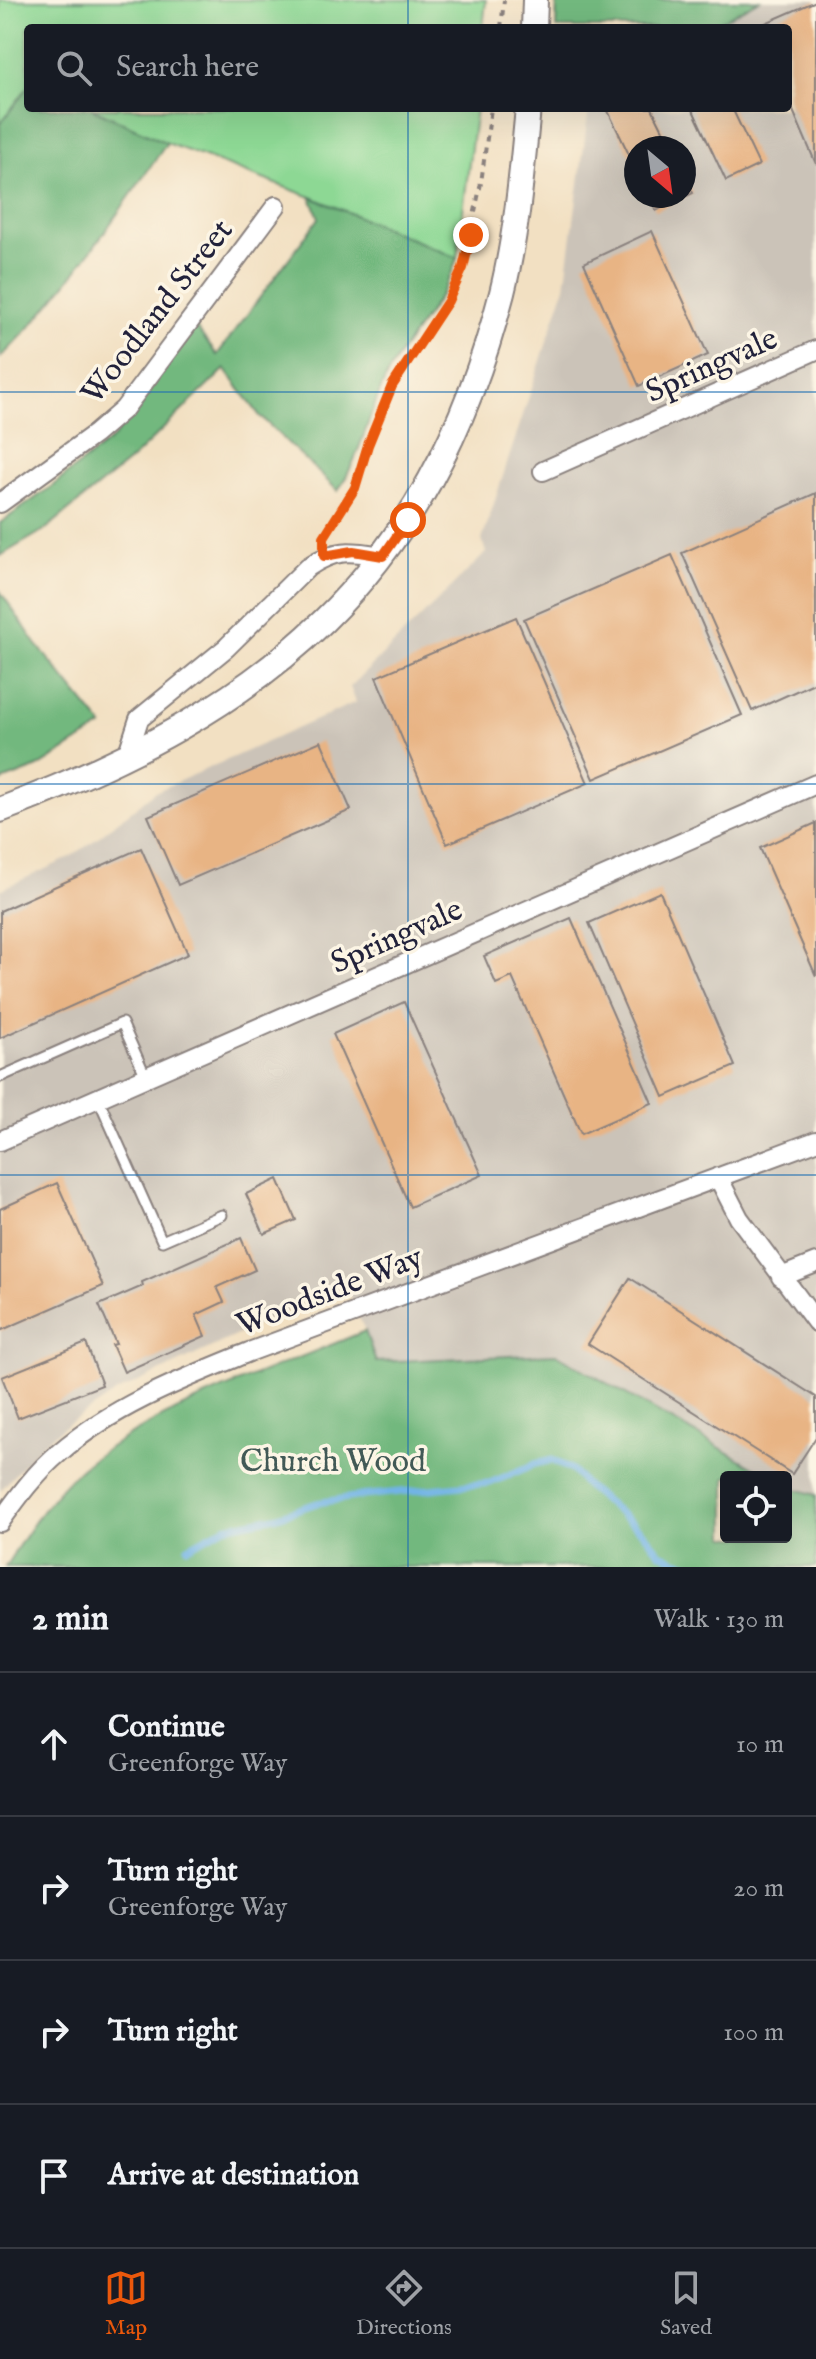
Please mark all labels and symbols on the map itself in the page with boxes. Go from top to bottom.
north arrow [624,136,696,208]
street label: Woodland Street [73,212,243,413]
route end [453,217,489,253]
street label: Springvale [640,319,784,414]
route start [390,502,426,538]
street label: Springvale [325,890,469,985]
street label: Woodside Way [231,1238,429,1347]
park label: Church Wood [240,1442,427,1483]

